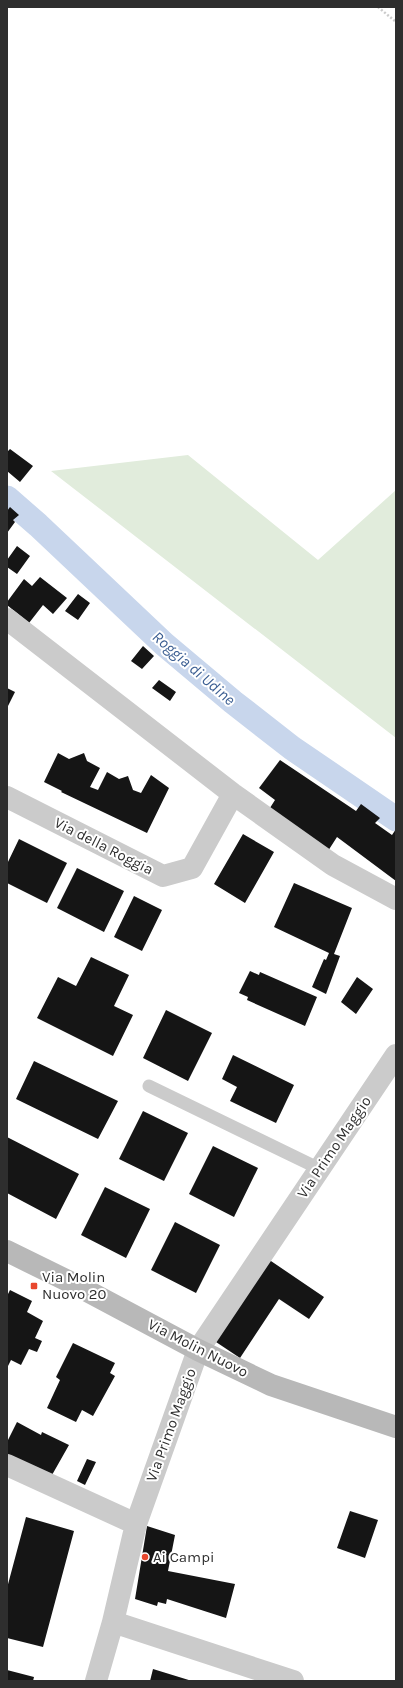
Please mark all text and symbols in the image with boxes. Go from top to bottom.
water label: Roggia di Udine [149,627,240,709]
street label: Via della Roggia [52,813,156,879]
street label: Via Primo Maggio [293,1093,375,1201]
place label: Via Molin Nuovo 20 [42,1268,107,1303]
marker: Via Molin Nuovo 20 [29,1281,39,1291]
street label: Via Molin Nuovo [145,1315,251,1381]
street label: Via Primo Maggio [142,1366,200,1484]
place label: Ai Campi [153,1548,214,1566]
marker: Ai Campi [140,1552,150,1562]

